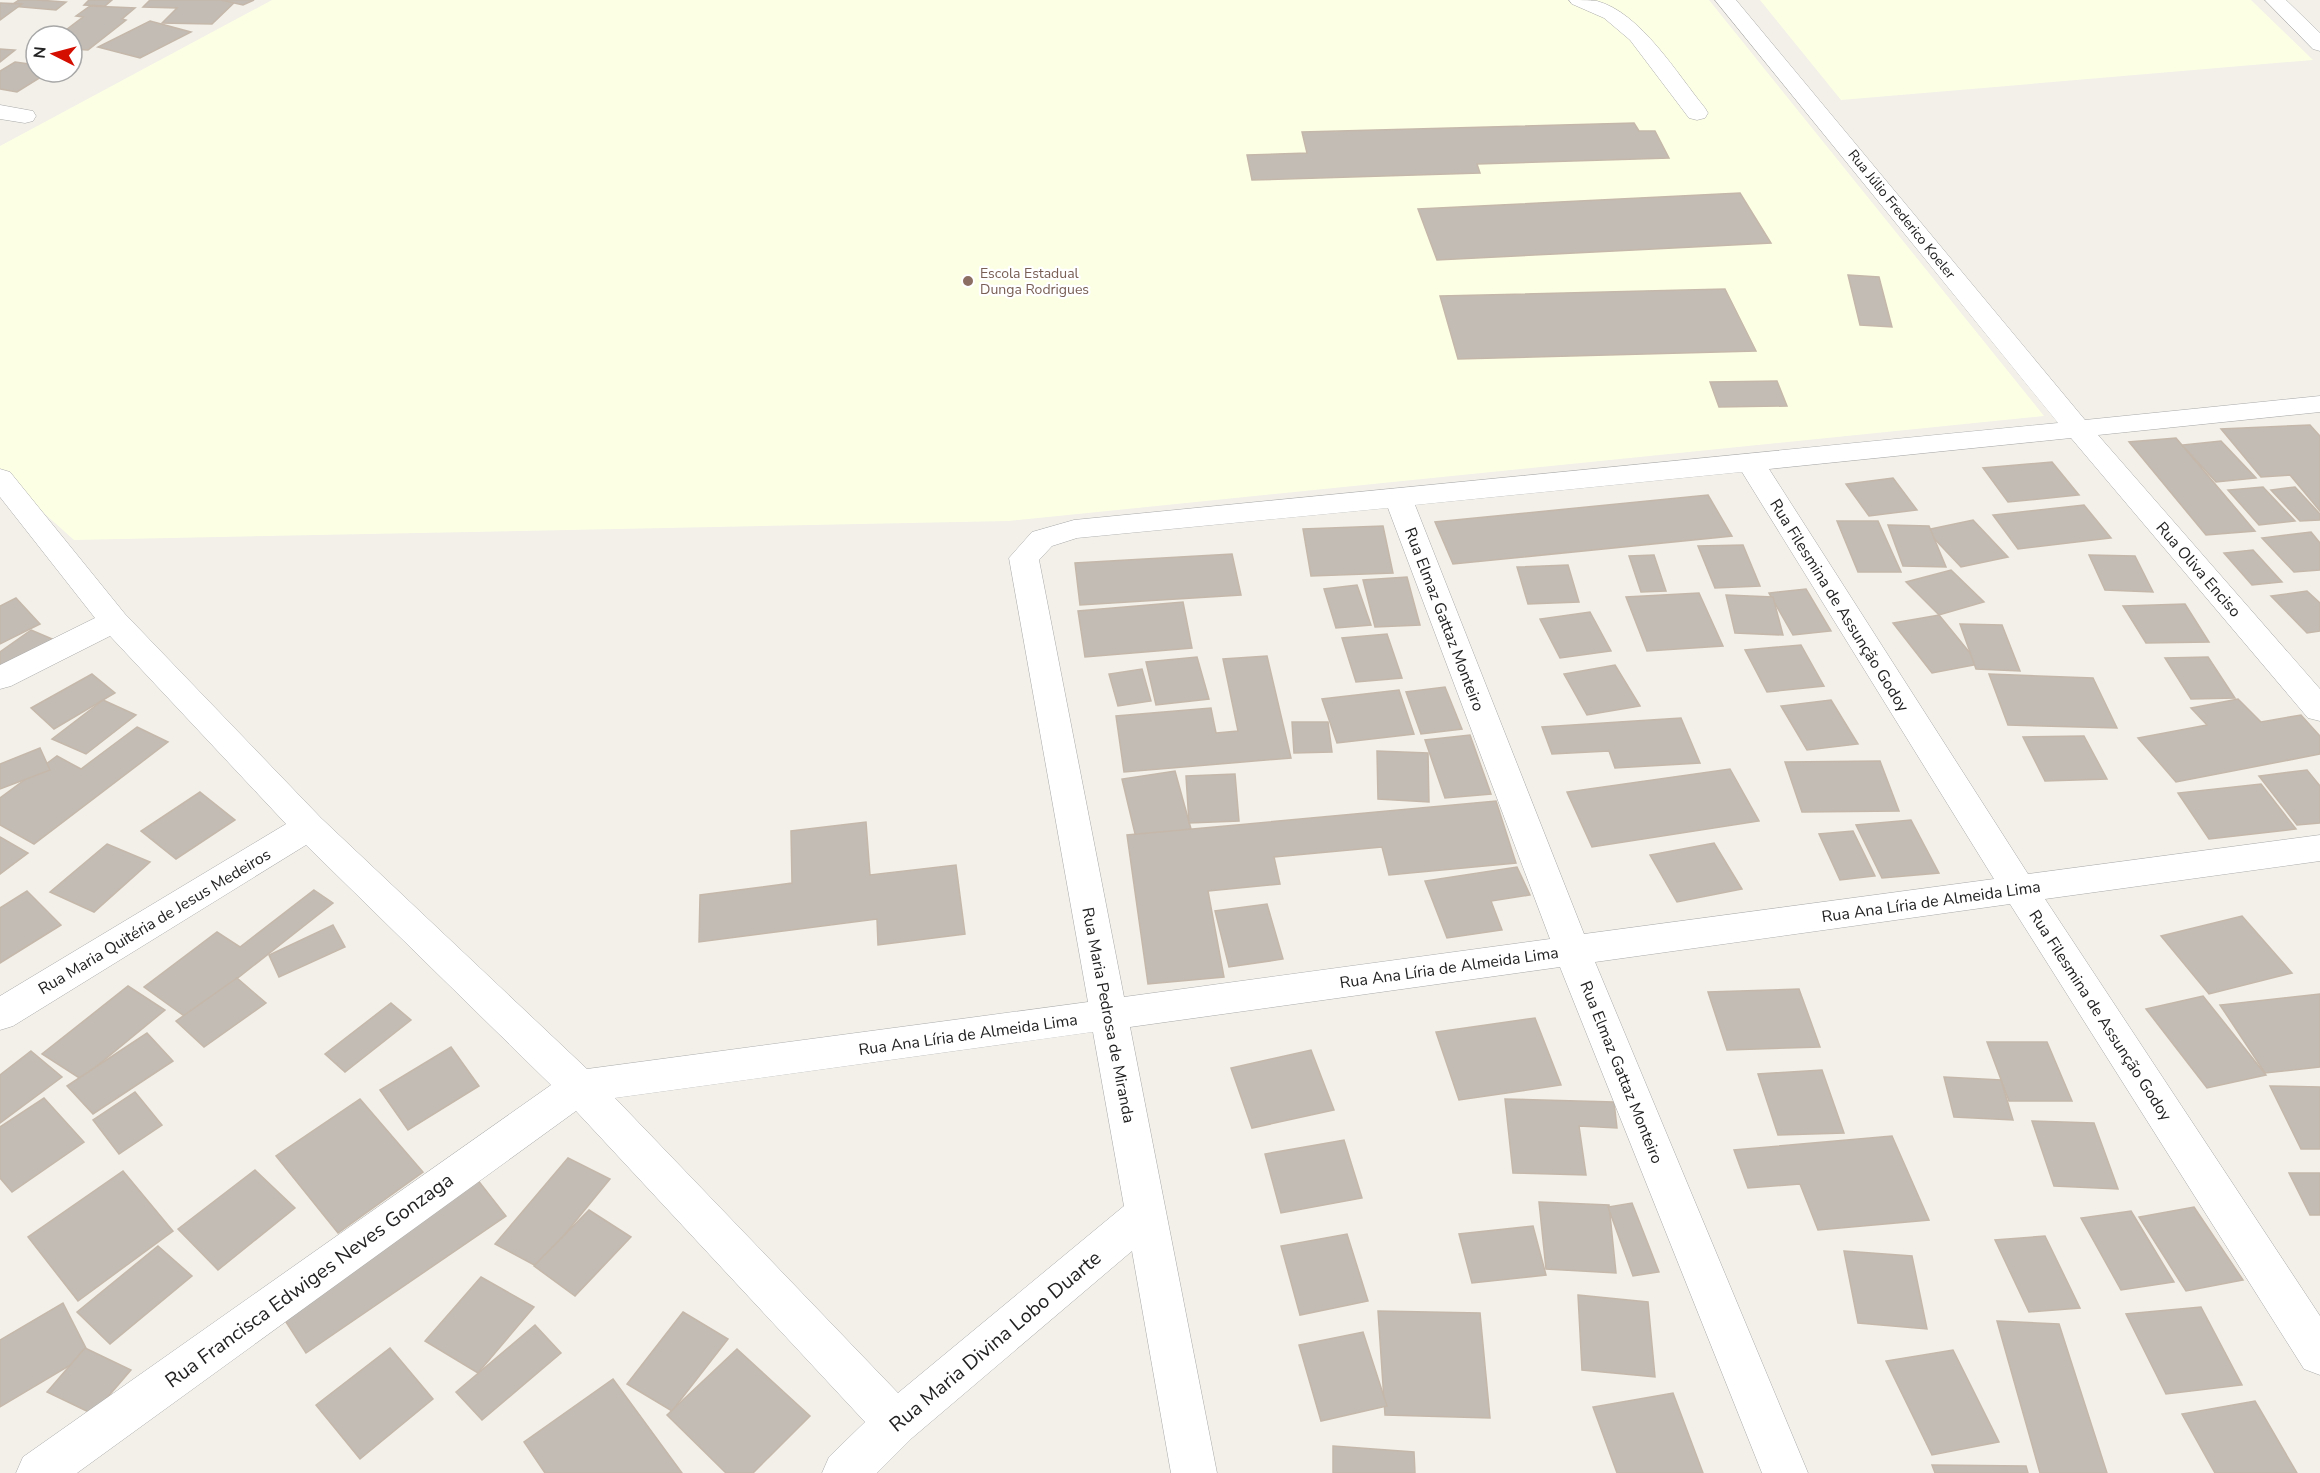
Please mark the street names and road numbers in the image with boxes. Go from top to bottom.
street label: Rua Júlio Frederico Koeler [1843,146,1960,283]
street label: Rua Filesmina de Assunção Godoy [1764,495,1914,717]
street label: Rua Oliva Enciso [2151,517,2246,622]
street label: Rua Elmaz Gattaz Monteiro [1399,524,1489,714]
street label: Rua Maria Quitéria de Jesus Medeiros [34,844,275,1000]
street label: Rua Ana Líria de Almeida Lima [1820,876,2042,928]
street label: Rua Maria Pedrosa de Miranda [1076,905,1140,1125]
street label: Rua Filesmina de Assunção Godoy [2024,906,2177,1126]
street label: Rua Ana Líria de Almeida Lima [1338,942,1560,994]
street label: Rua Elmaz Gattaz Monteiro [1574,978,1668,1167]
street label: Rua Ana Líria de Almeida Lima [857,1009,1079,1061]
street label: Rua Francisca Edwiges Neves Gonzaga [160,1167,459,1394]
street label: Rua Maria Divina Lobo Duarte [884,1245,1107,1438]

